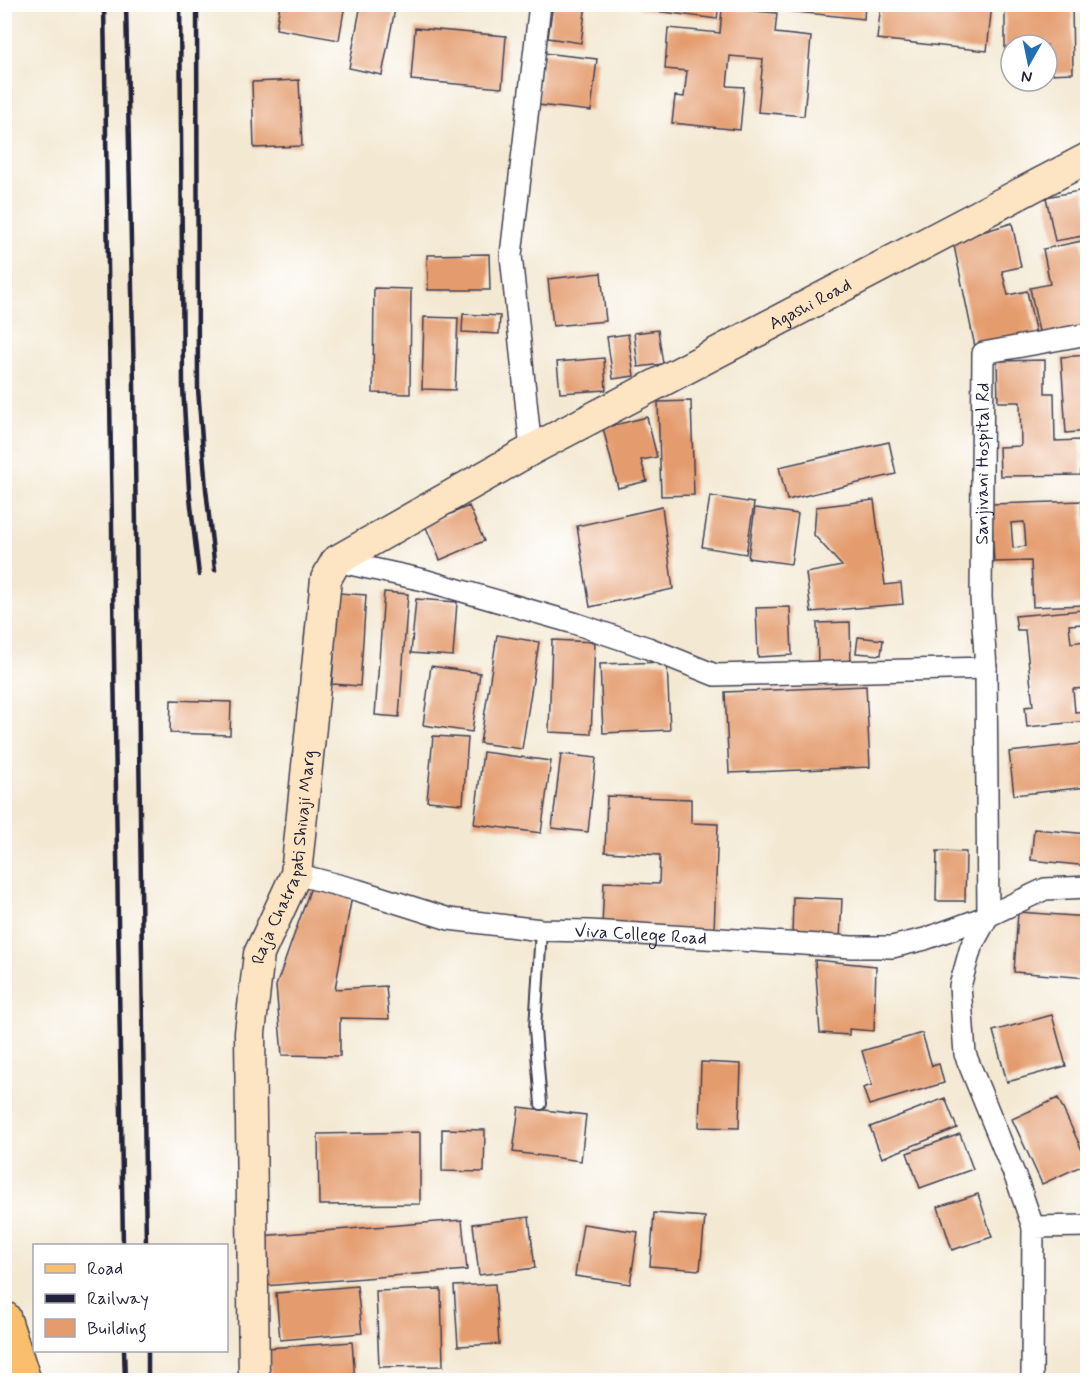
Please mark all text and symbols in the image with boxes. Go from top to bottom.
north arrow [999,33,1059,93]
text: N [1020,65,1034,88]
street label: Agashi Road [765,273,856,336]
street label: Sanjivani Hospital Rd [970,383,996,545]
street label: Raja Chatrapati Shivaji Marg [247,749,322,965]
street label: Viva College Road [574,920,708,951]
legend [33,1244,228,1352]
text: Road [87,1257,123,1281]
text: Railway [87,1287,149,1311]
text: Building [87,1317,147,1343]

